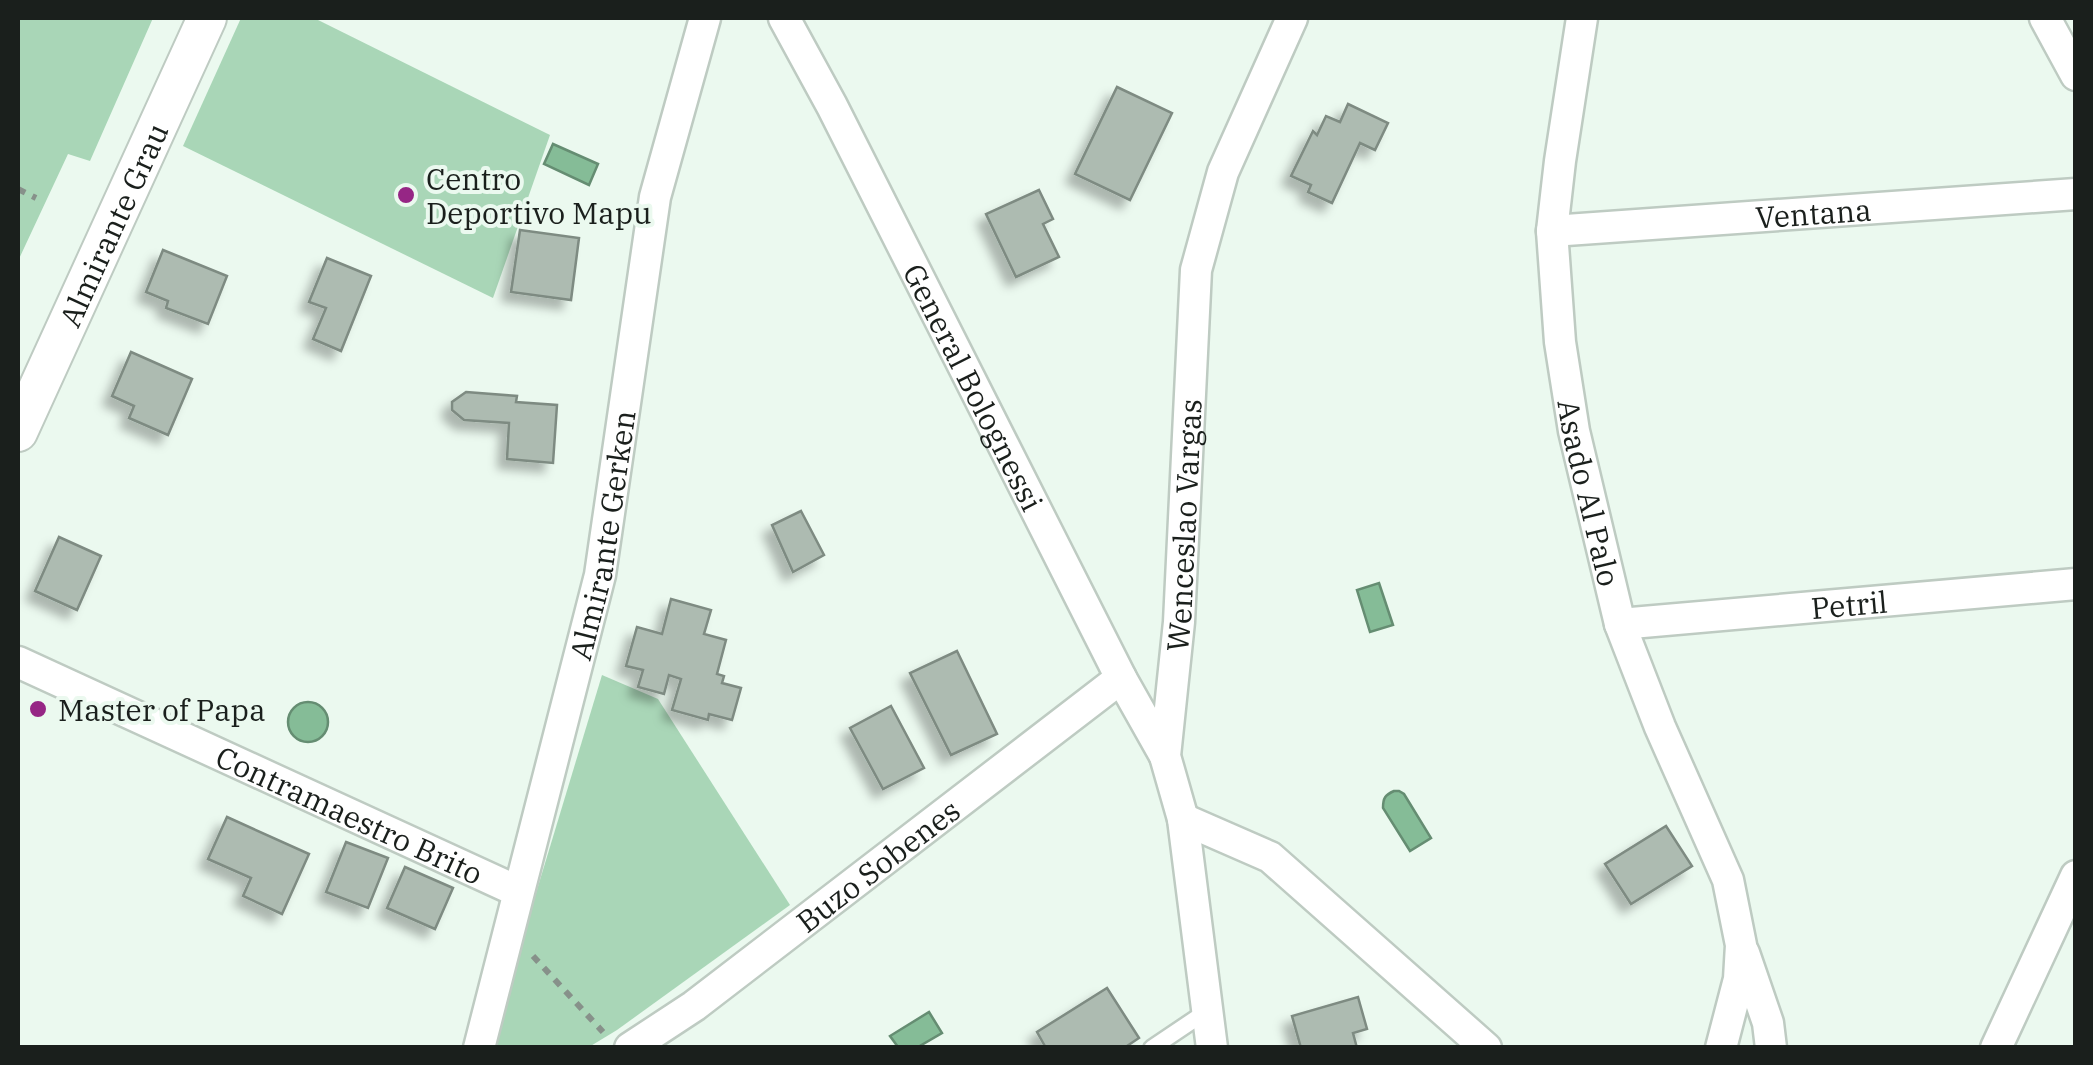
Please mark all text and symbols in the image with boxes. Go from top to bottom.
street label: Almirante Grau [49,117,176,333]
place label: Centro Deportivo Mapu [426,159,652,232]
marker: Centro Deportivo Mapu [395,184,417,206]
street label: Ventana [1754,189,1873,236]
street label: General Bolognessi [895,257,1053,517]
street label: Asado Al Palo [1550,397,1630,590]
street label: Wenceslao Vargas [1157,398,1209,653]
street label: Almirante Gerken [560,408,643,664]
street label: Petril [1809,581,1889,627]
place label: Master of Papa [58,690,266,729]
marker: Master of Papa [27,698,49,720]
street label: Contramaestro Brito [210,736,489,892]
street label: Buzo Sobenes [788,790,967,940]

